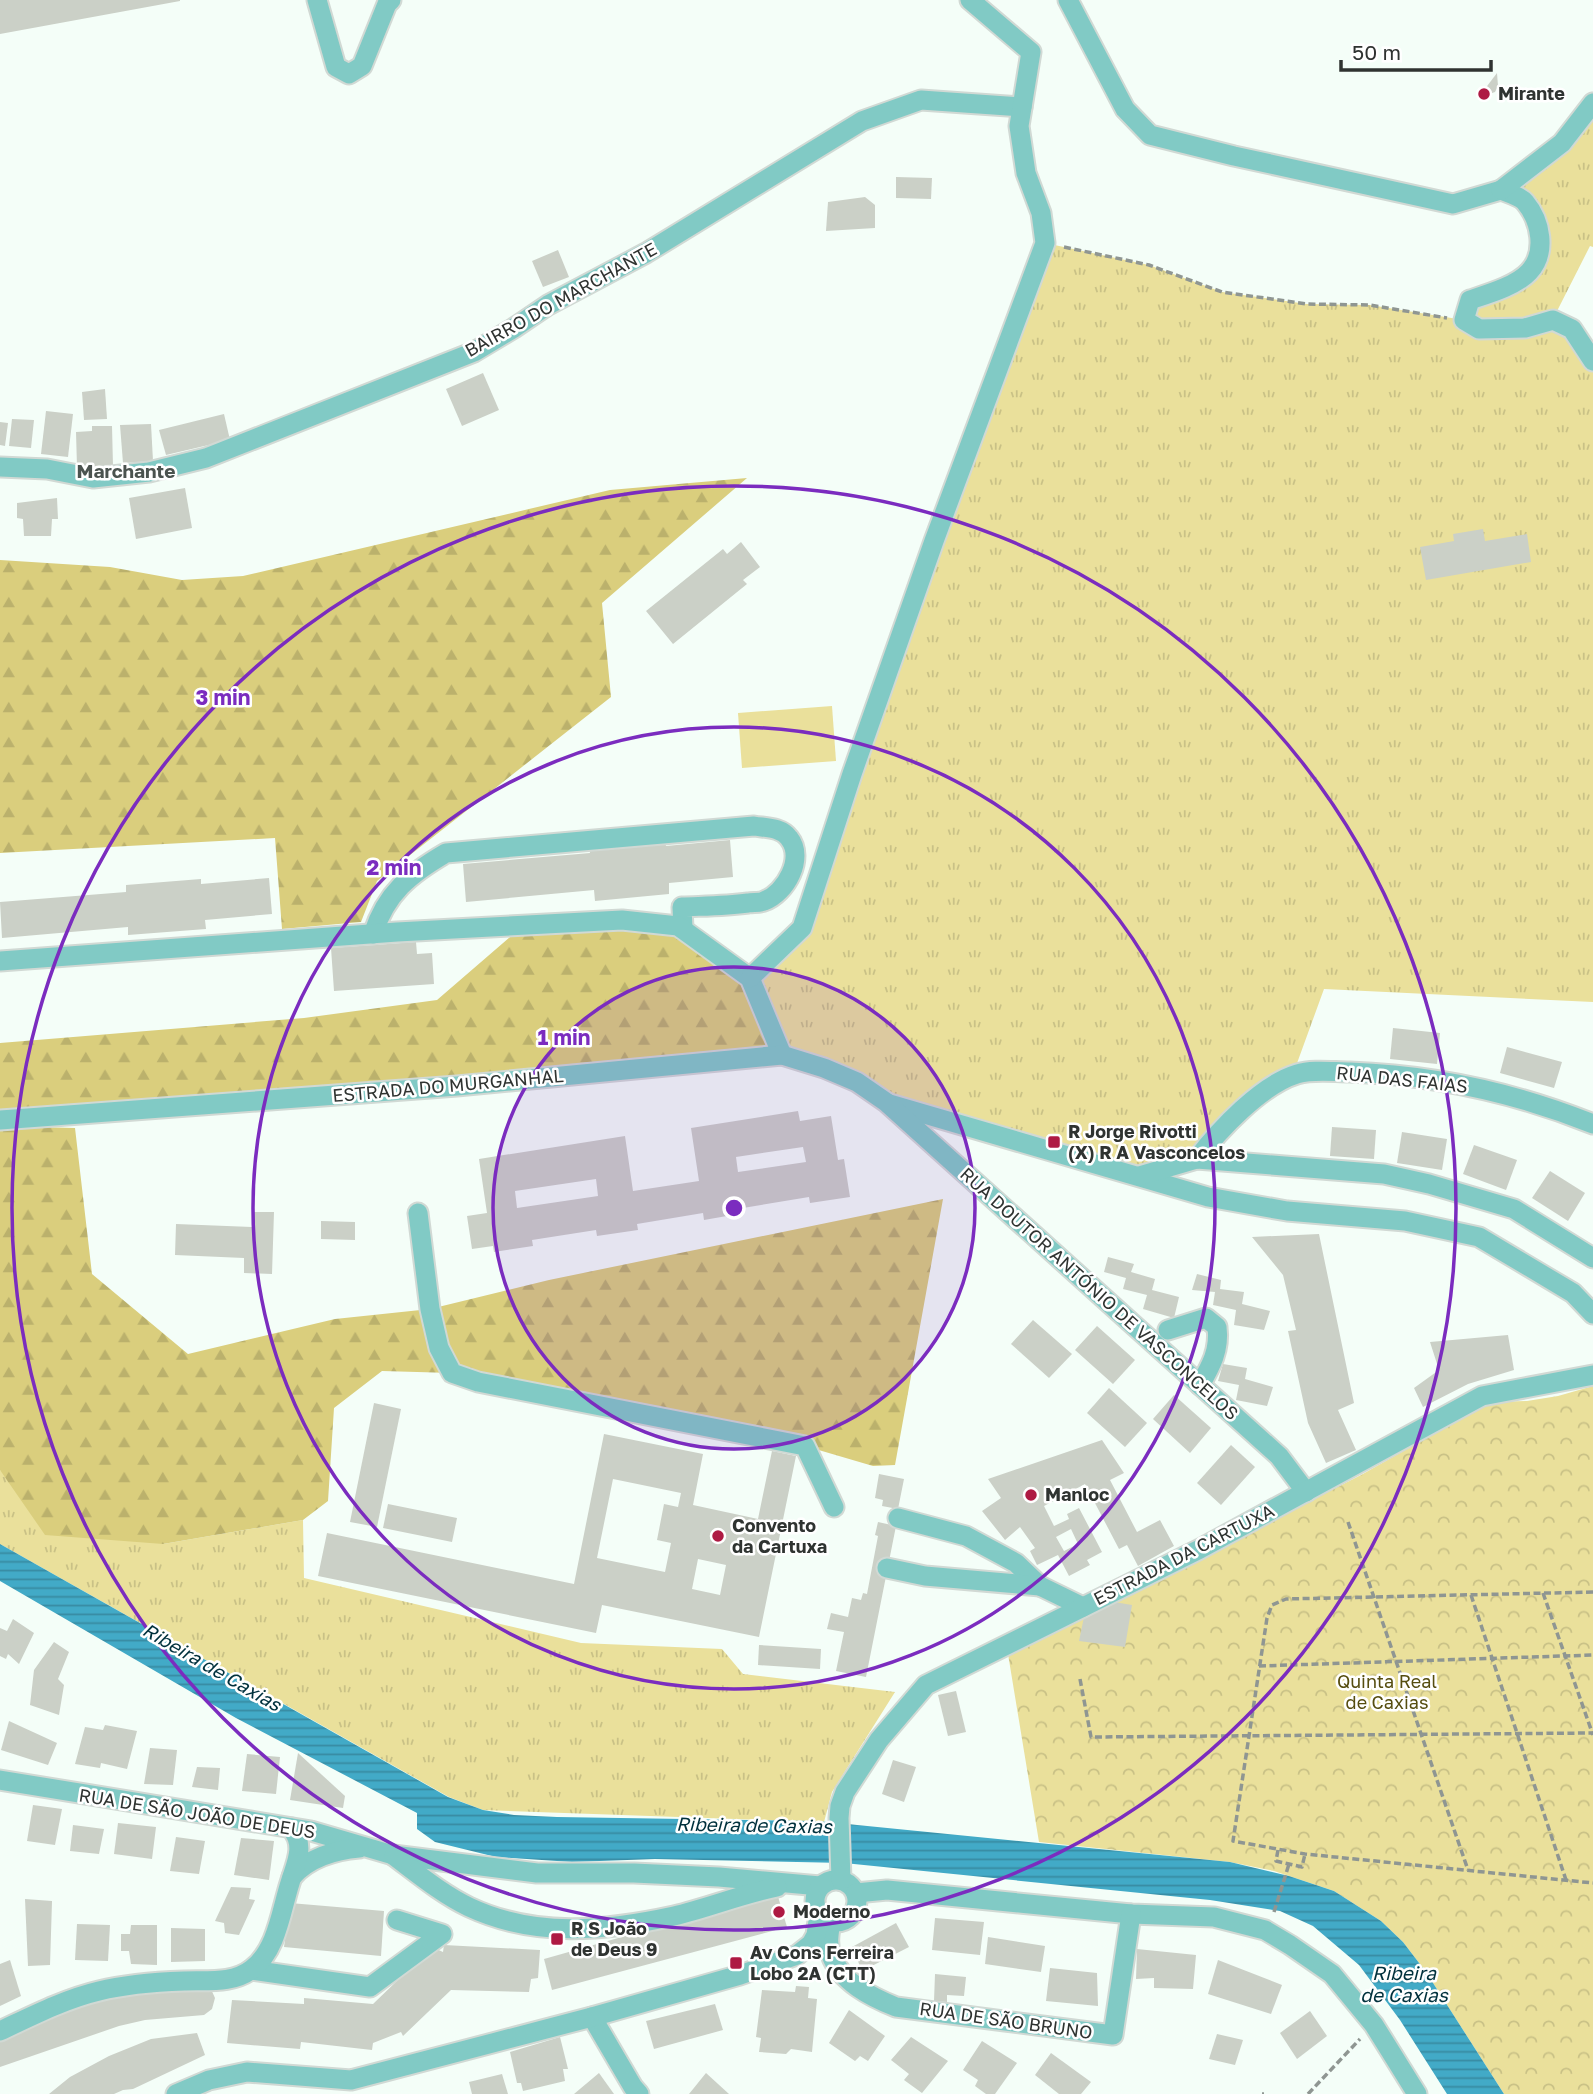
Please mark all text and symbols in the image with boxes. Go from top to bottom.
scale bar [1341,28,1492,72]
text: 50 m [1352,39,1401,65]
place label: Mirante [1498,82,1565,104]
marker: Mirante [1476,86,1492,102]
street label: BAIRRO DO MARCHANTE [461,237,660,361]
district label: Marchante [77,459,175,482]
text: 3 min [196,684,250,710]
text: 2 min [367,854,421,880]
text: 1 min [538,1024,590,1050]
street label: RUA DAS FAIAS [1335,1061,1469,1097]
street label: ESTRADA DO MURGANHAL [331,1064,564,1106]
place label: R Jorge Rivotti (X) R A Vasconcelos [1068,1120,1245,1163]
marker: R Jorge Rivotti (X) R A Vasconcelos [1046,1134,1062,1150]
street label: RUA DOUTOR ANTÓNIO DE VASCONCELOS [956,1162,1243,1424]
centre of rings [722,1196,746,1220]
place label: Manloc [1045,1483,1109,1505]
marker: Manloc [1023,1487,1039,1503]
street label: ESTRADA DA CARTUXA [1089,1499,1278,1609]
place label: Convento da Cartuxa [732,1514,827,1557]
marker: Convento da Cartuxa [710,1528,726,1544]
water label: Ribeira de Caxias [139,1618,286,1716]
park label: Quinta Real de Caxias [1337,1670,1437,1713]
street label: RUA DE SÃO JOÃO DE DEUS [77,1783,317,1843]
water label: Ribeira de Caxias [676,1812,833,1837]
place label: Moderno [793,1900,870,1922]
marker: Moderno [771,1904,787,1920]
place label: R S João de Deus 9 [571,1917,657,1960]
marker: R S João de Deus 9 [549,1931,565,1947]
place label: Av Cons Ferreira Lobo 2A (CTT) [750,1941,894,1984]
marker: Av Cons Ferreira Lobo 2A (CTT) [728,1955,744,1971]
water label: Ribeira de Caxias [1360,1961,1449,2006]
street label: RUA DE SÃO BRUNO [918,1997,1094,2043]

